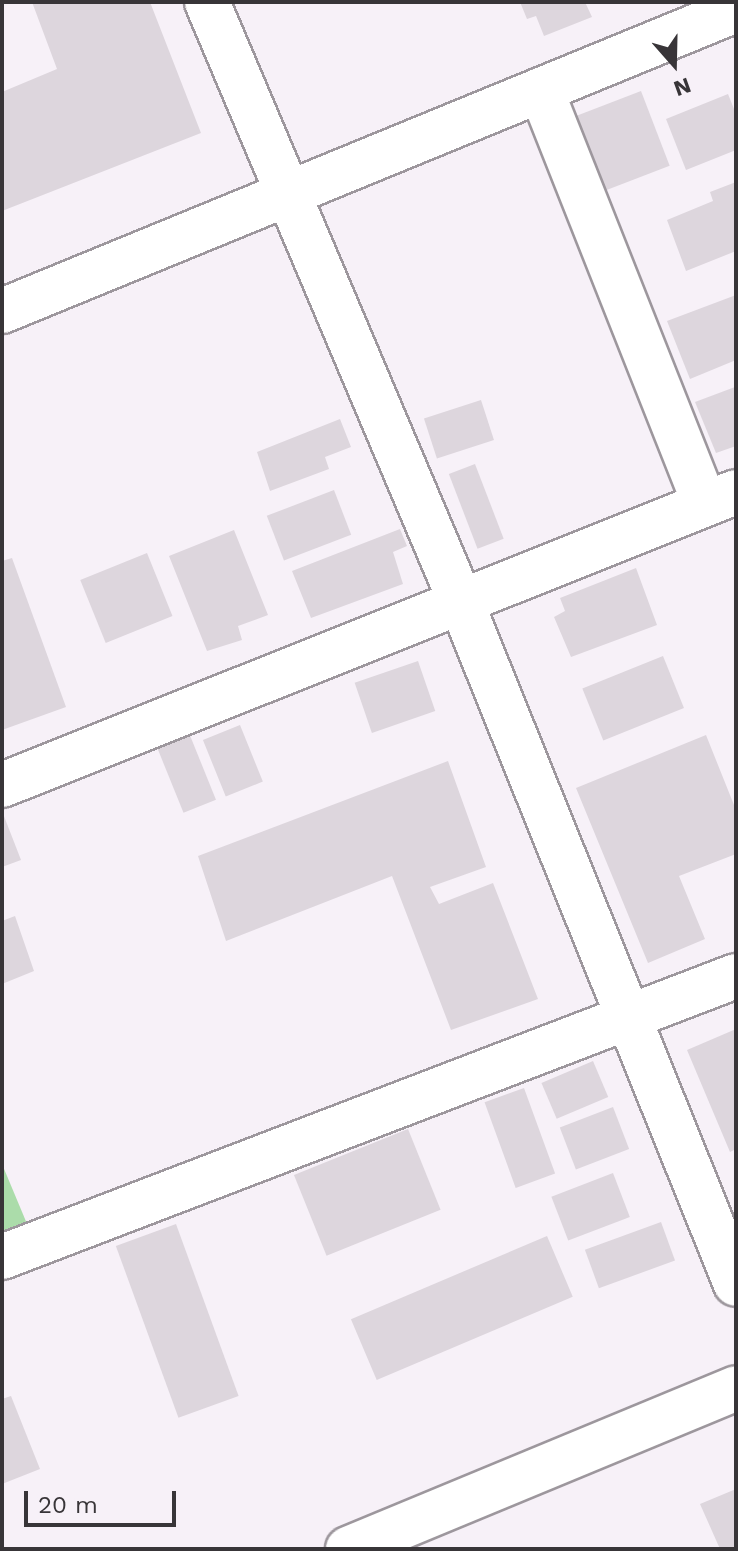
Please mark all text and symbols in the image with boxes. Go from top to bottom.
north arrow [634,24,714,104]
text: N [670,72,694,102]
scale bar [28,1475,180,1525]
text: 20 m [38,1491,98,1519]

